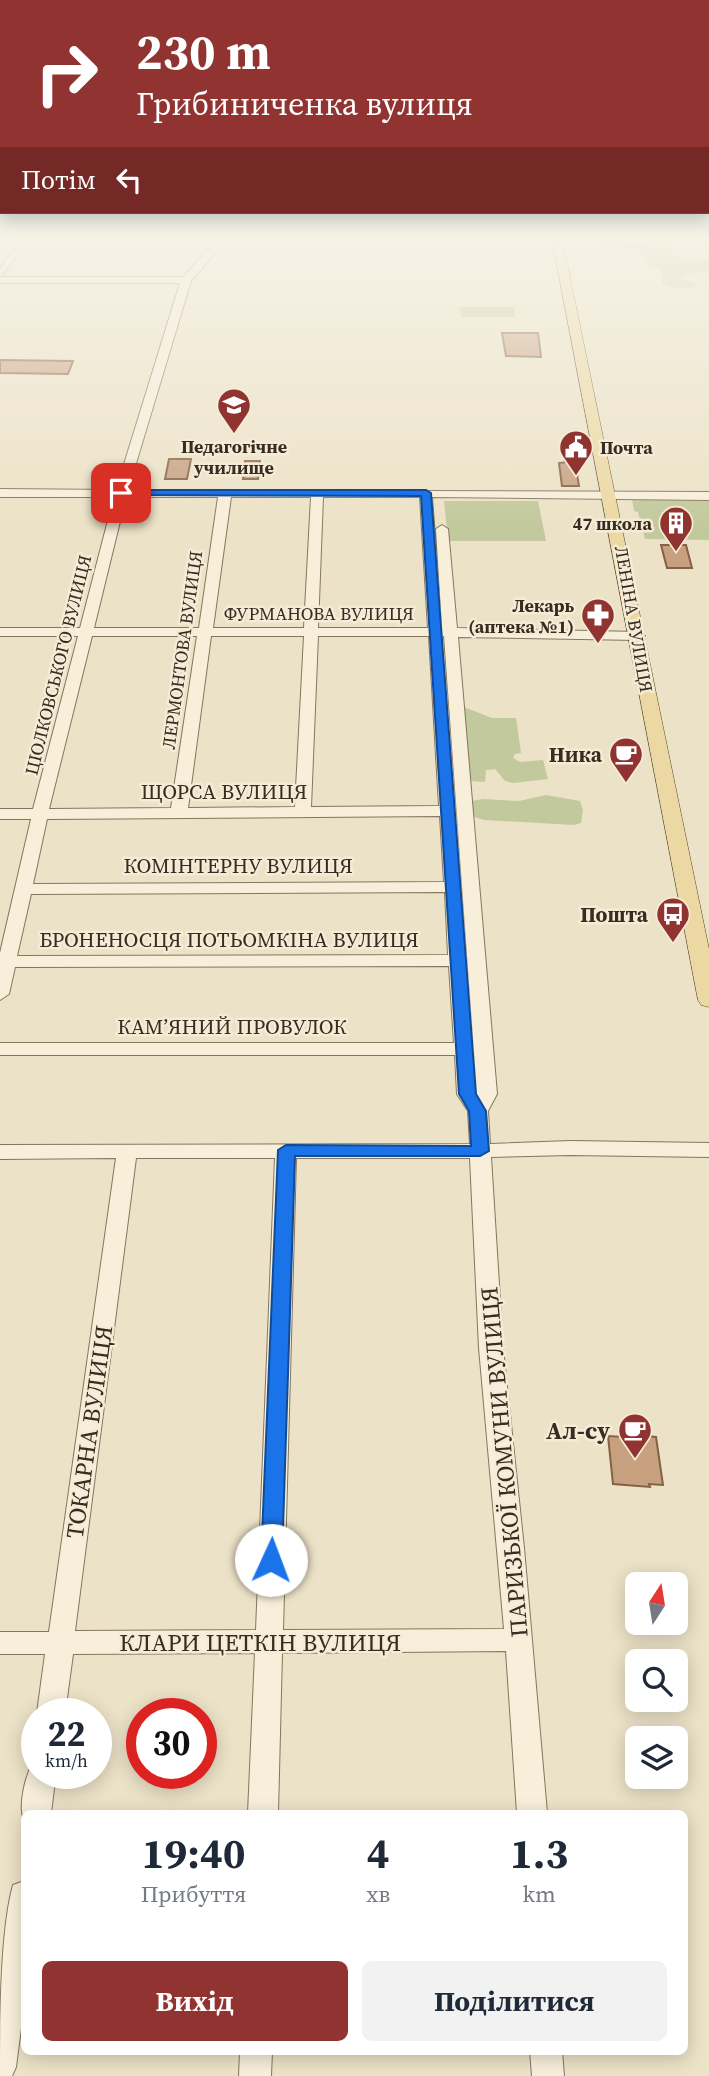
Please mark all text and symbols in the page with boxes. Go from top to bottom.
text: 230 m [136,18,271,85]
icon: right [21,28,112,119]
text: Грибиниченка вулиця [136,82,473,126]
icon: left [110,161,148,199]
text: Потім [21,162,96,198]
school or university icon: Педагогічне училище [215,386,253,435]
public building icon: Почта [557,428,595,477]
place label: Педагогічне училище [181,434,287,480]
place label: Почта [600,435,653,460]
pin [91,463,151,523]
icon: arrive [102,474,140,512]
building icon: 47 школа [657,504,695,553]
place label: 47 школа [573,511,652,536]
street label: ЛЕНІНА ВУЛИЦЯ [609,544,659,694]
street label: ЛЕРМОНТОВА ВУЛИЦЯ [156,549,208,751]
street label: ЦІОЛКОВСЬКОГО ВУЛИЦЯ [19,552,97,778]
place label: Лекарь (аптека №1) [468,593,574,639]
pharmacy icon: Лекарь (аптека №1) [579,596,617,645]
street label: ФУРМАНОВА ВУЛИЦЯ [224,601,414,626]
cafe icon: Ника [607,735,645,784]
place label: Ника [549,740,603,769]
street label: ЩОРСА ВУЛИЦЯ [141,777,307,806]
street label: КОМІНТЕРНУ ВУЛИЦЯ [123,851,353,880]
bus stop icon: Пошта [654,895,692,944]
place label: Пошта [580,900,649,929]
street label: БРОНЕНОСЦЯ ПОТЬОМКІНА ВУЛИЦЯ [39,925,419,954]
street label: КАМ’ЯНИЙ ПРОВУЛОК [117,1012,347,1041]
street label: ПАРИЗЬКОЇ КОМУНИ ВУЛИЦЯ [472,1285,536,1639]
street label: ТОКАРНА ВУЛИЦЯ [58,1323,120,1541]
cafe icon: Ал-су [616,1411,654,1460]
place label: Ал-су [546,1414,610,1447]
position arrow [234,1523,308,1597]
north arrow [625,1572,688,1634]
map controls [625,1572,688,1789]
street label: КЛАРИ ЦЕТКІН ВУЛИЦЯ [119,1626,401,1659]
button: search [625,1649,688,1712]
speed limit sign: 30 [126,1698,217,1789]
text: 22 [48,1710,85,1758]
button: layers [625,1726,688,1789]
text: km/h [45,1748,88,1773]
text: 19:40 [142,1824,245,1882]
text: 4 [367,1824,390,1882]
text: 1.3 [510,1824,568,1882]
text: Прибуття [141,1878,246,1910]
text: хв [366,1878,390,1910]
text: km [522,1878,556,1910]
button: Вихід [42,1961,348,2041]
button: Поділитися [362,1961,667,2041]

